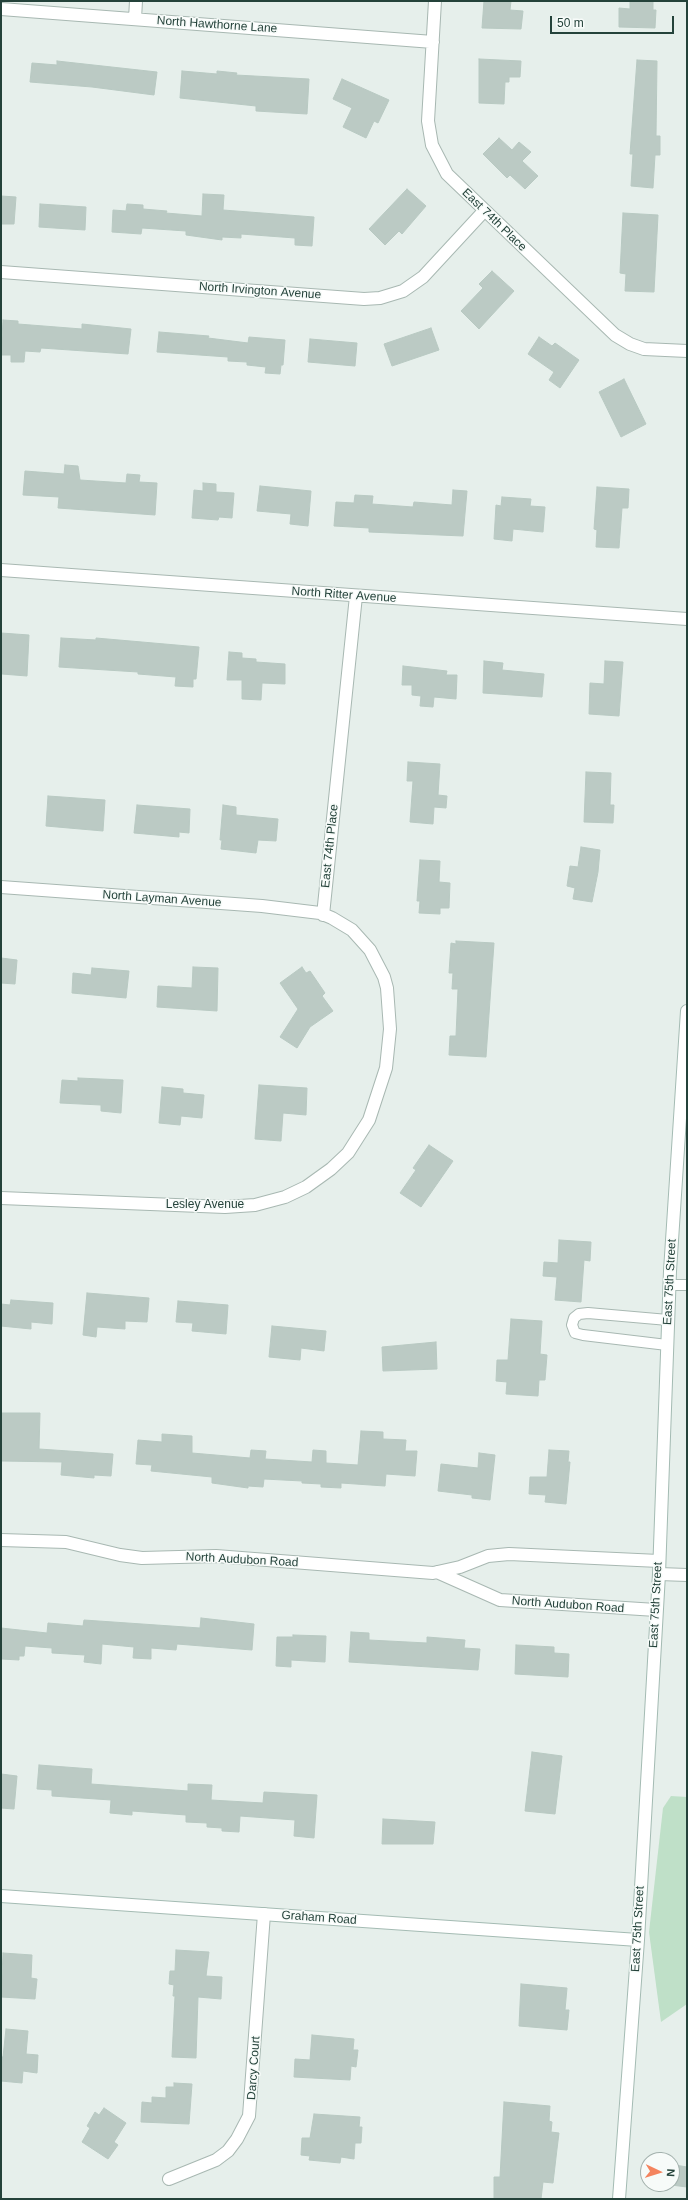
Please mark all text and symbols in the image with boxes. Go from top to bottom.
scale bar [552,8,676,34]
street label: North Hawthorne Lane [156,14,278,36]
text: 50 m [557,16,584,30]
street label: East 74th Place [459,186,529,254]
street label: North Irvington Avenue [198,280,322,302]
street label: North Ritter Avenue [291,584,397,606]
street label: East 74th Place [318,803,342,889]
street label: North Layman Avenue [102,888,222,910]
street label: Lesley Avenue [166,1198,244,1212]
street label: East 75th Street [661,1239,679,1325]
street label: North Audubon Road [185,1550,299,1570]
street label: East 75th Street [647,1562,665,1648]
street label: North Audubon Road [511,1594,625,1616]
street label: East 75th Street [629,1886,647,1972]
street label: Graham Road [281,1908,357,1928]
street label: Darcy Court [245,2036,263,2100]
north arrow [640,2152,680,2192]
text: N [665,2168,677,2177]

